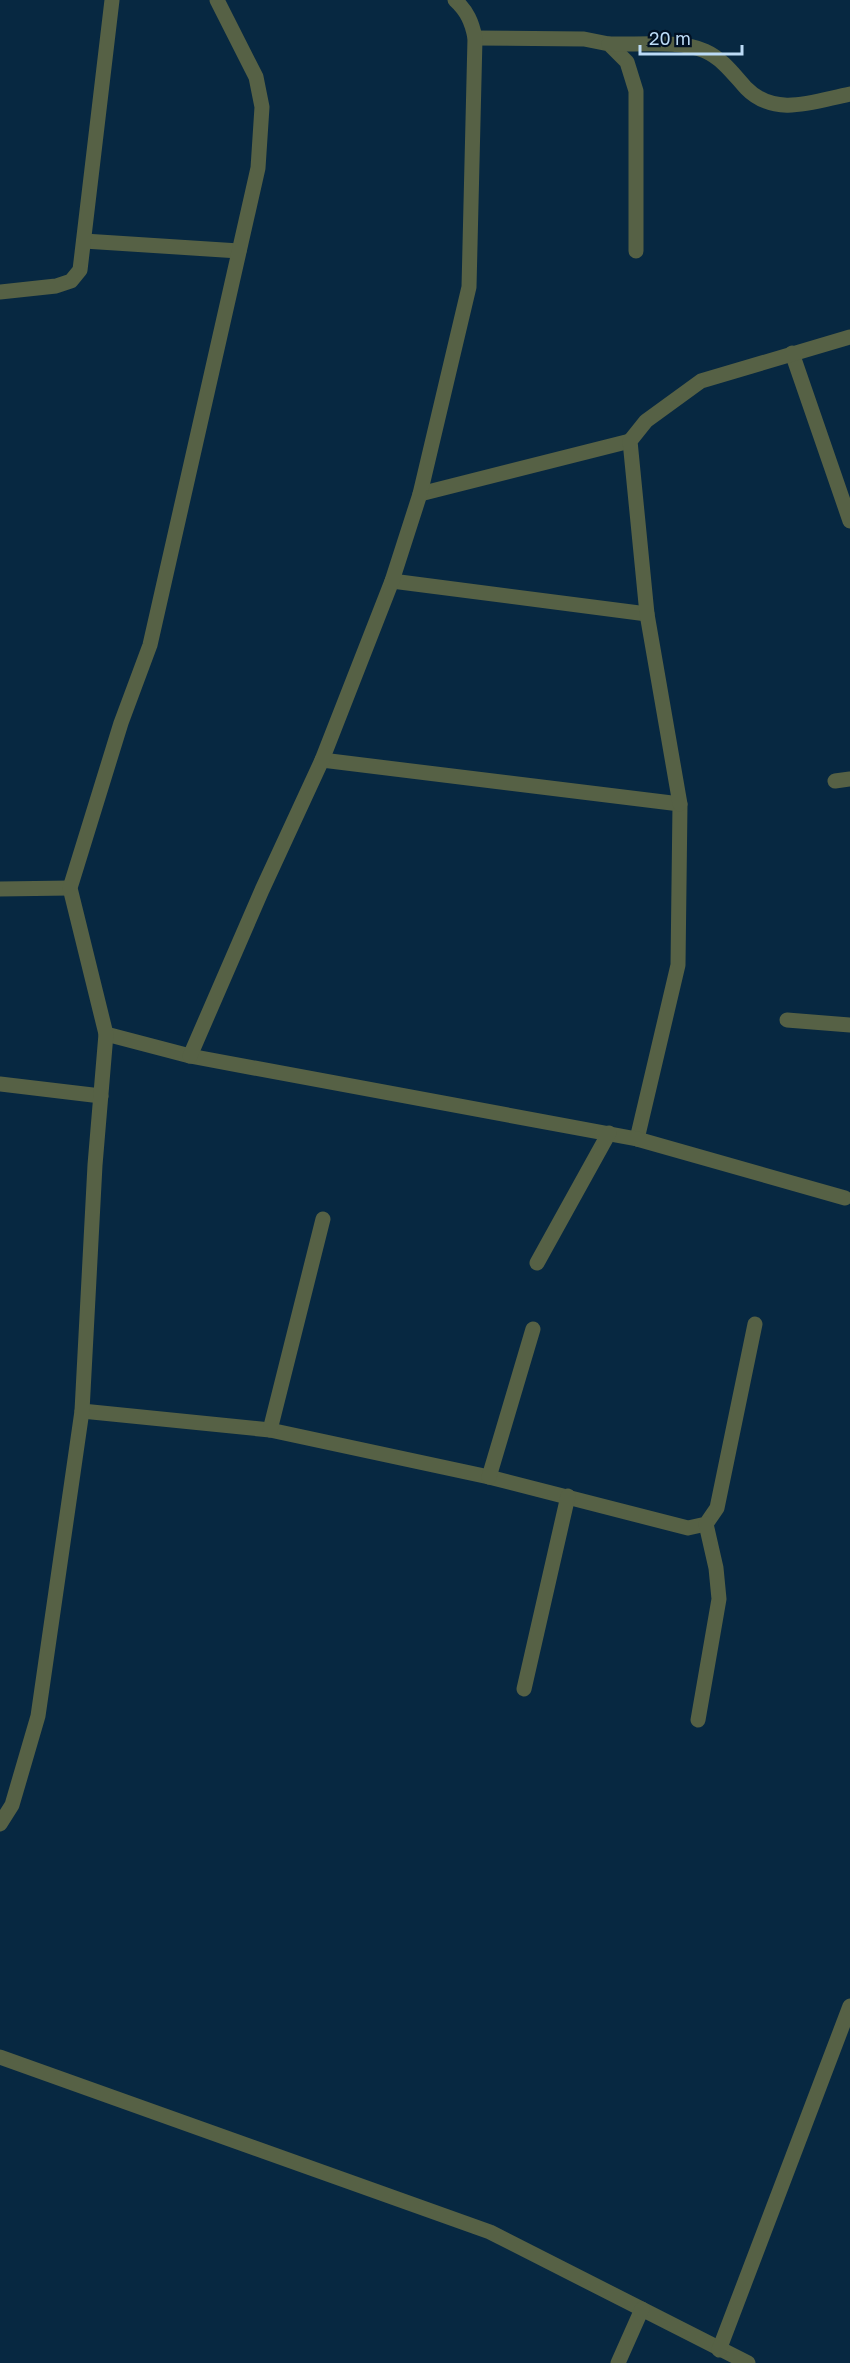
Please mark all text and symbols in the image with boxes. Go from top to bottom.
scale bar [640,18,742,56]
text: 20 m [649,27,691,49]

